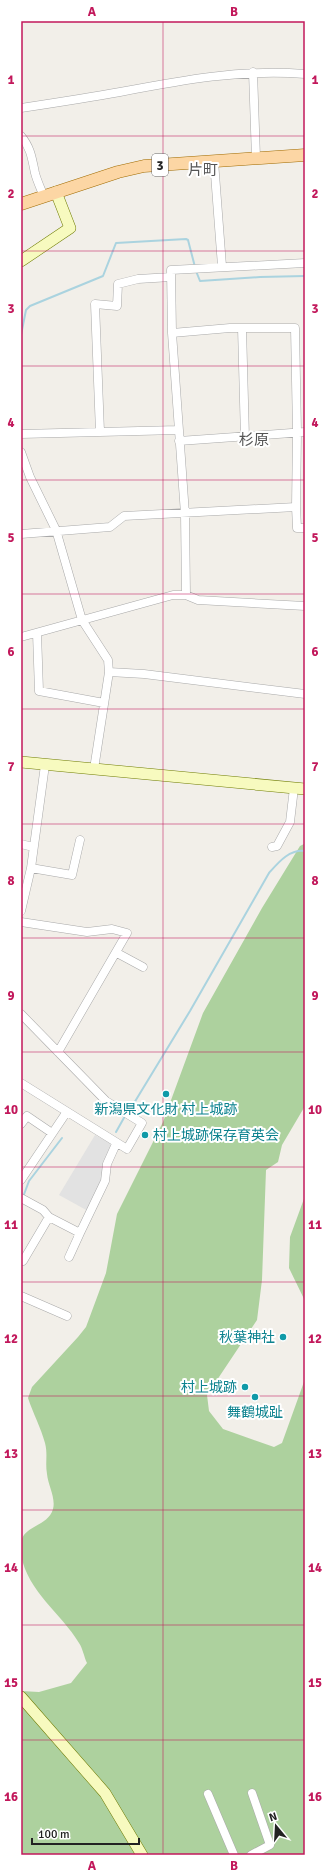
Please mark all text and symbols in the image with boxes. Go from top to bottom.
text: A [88,4,97,20]
text: B [230,4,238,20]
text: 1 [7,72,15,88]
text: 1 [311,72,319,88]
road number: 3 [152,154,168,176]
district label: 片町 [188,161,218,179]
text: 2 [7,186,15,202]
text: 2 [311,186,319,202]
text: 3 [7,301,15,317]
text: 3 [311,301,319,317]
text: 4 [7,415,15,431]
text: 4 [311,415,319,431]
district label: 杉原 [239,431,269,449]
text: 5 [7,530,15,546]
text: 5 [311,530,319,546]
text: 6 [7,644,15,660]
text: 6 [311,644,319,660]
text: 7 [7,759,15,775]
text: 7 [311,759,319,775]
text: 8 [7,873,15,889]
text: 8 [311,873,319,889]
text: 9 [7,988,15,1004]
text: 9 [311,988,319,1004]
marker: 新潟県文化財 村上城跡 [161,1089,171,1099]
place label: 新潟県文化財 村上城跡 [94,1101,238,1118]
text: 10 [4,1102,18,1118]
text: 10 [308,1102,322,1118]
place label: 村上城跡保存育英会 [153,1127,279,1144]
marker: 村上城跡保存育英会 [140,1130,150,1140]
text: 11 [4,1217,18,1233]
text: 11 [308,1217,322,1233]
place label: 秋葉神社 [219,1329,275,1346]
text: 12 [4,1331,18,1347]
text: 12 [308,1331,322,1347]
marker: 秋葉神社 [278,1332,288,1342]
place label: 村上城跡 [181,1379,237,1396]
marker: 村上城跡 [240,1382,250,1392]
marker: 舞鶴城趾 [250,1392,260,1402]
place label: 舞鶴城趾 [227,1404,283,1421]
text: 13 [4,1446,18,1462]
text: 13 [308,1446,322,1462]
text: 14 [4,1560,18,1576]
text: 14 [308,1560,322,1576]
text: 15 [4,1675,18,1691]
text: 15 [308,1675,322,1691]
text: 16 [4,1789,18,1805]
text: 16 [308,1789,322,1805]
north arrow [256,1806,296,1846]
text: N [267,1810,279,1824]
scale bar [32,1820,139,1846]
text: 100 m [38,1827,70,1842]
text: A [88,1858,97,1874]
text: B [230,1858,238,1874]

